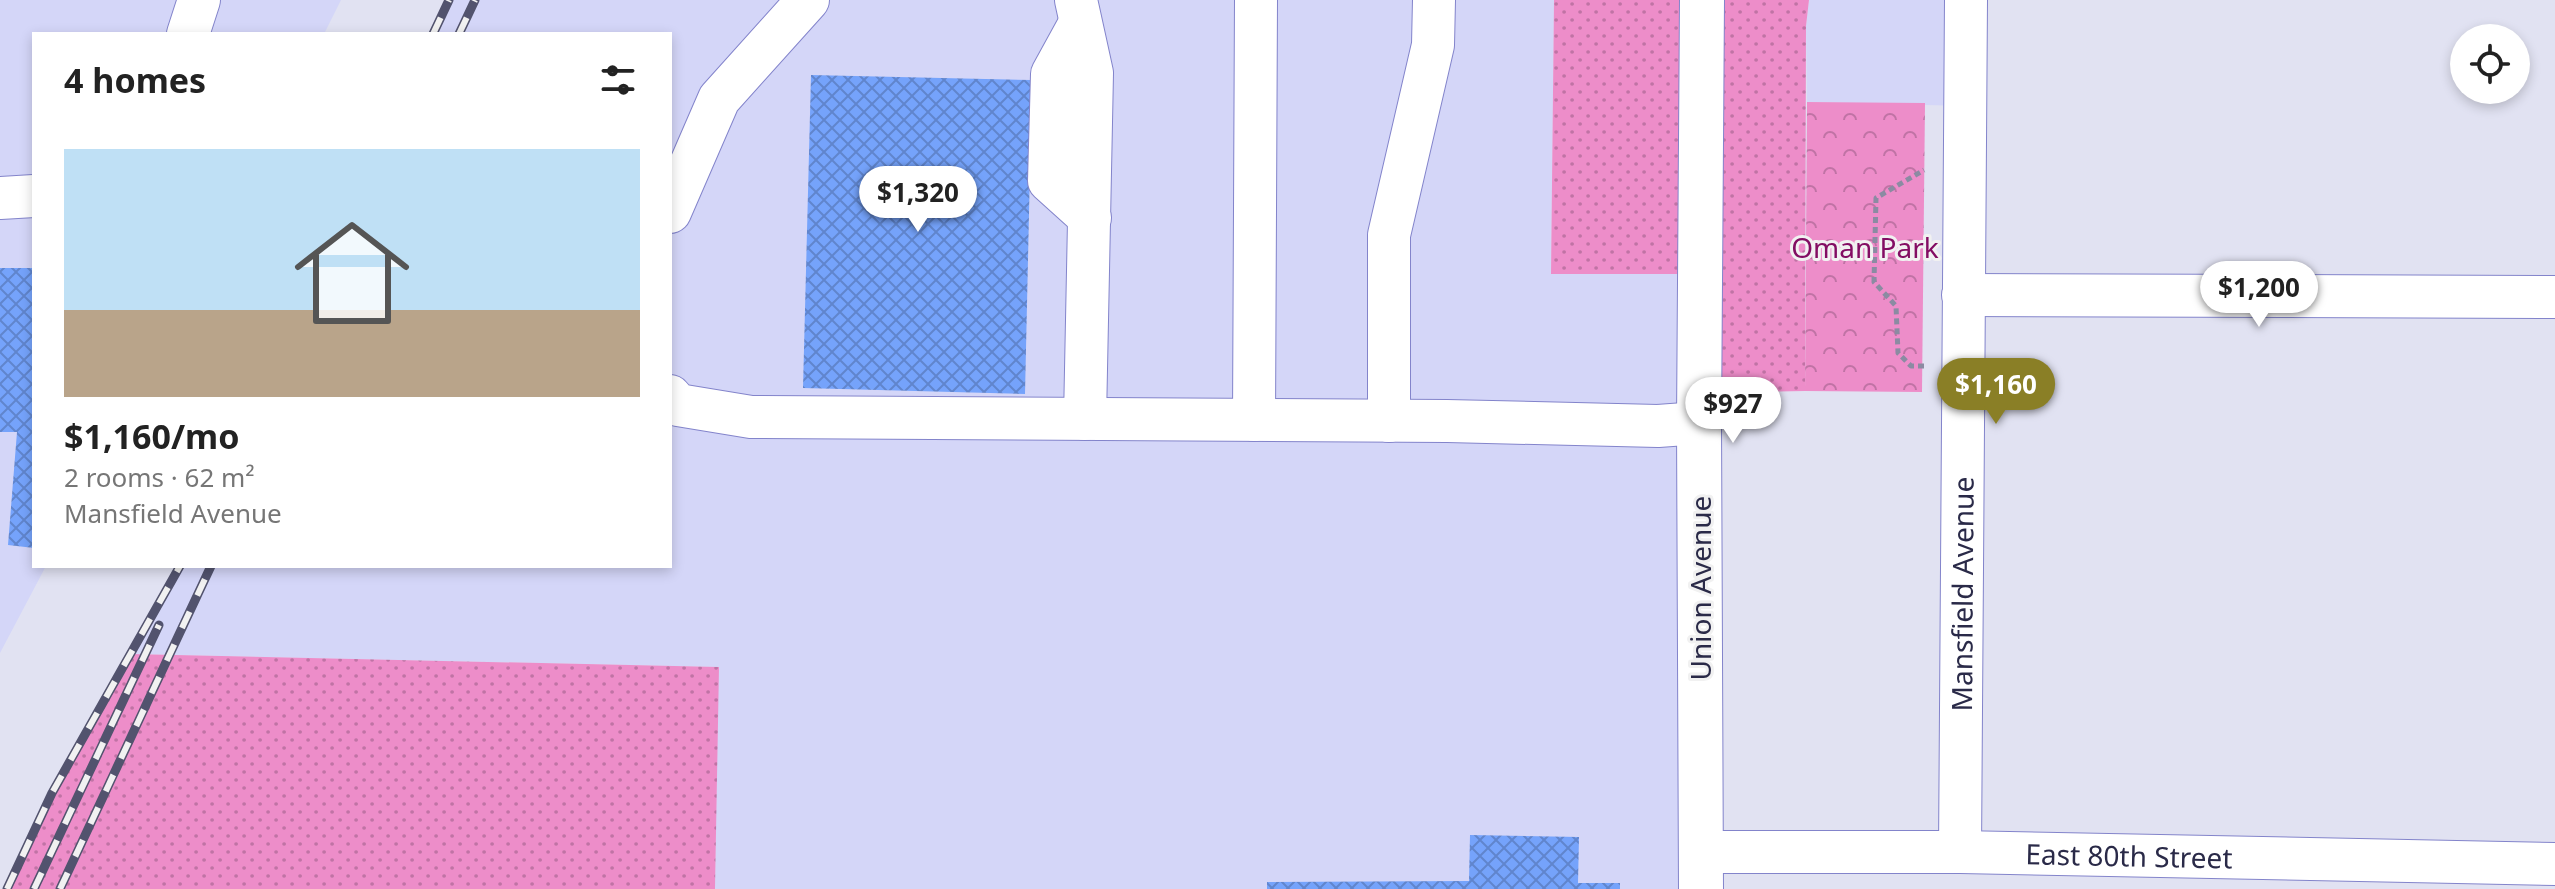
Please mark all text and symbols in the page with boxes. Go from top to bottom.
map controls [2450,24,2530,104]
button: locate [2450,24,2530,104]
text: 4 homes [64,57,206,103]
icon: filters [596,58,640,102]
pin: $1,320 [853,166,983,234]
text: $1,320 [877,174,959,210]
icon: home [280,201,424,345]
park label: Oman Park [1791,228,1939,266]
pin: $1,200 [2194,261,2324,329]
text: $1,200 [2218,269,2300,305]
pin: $1,160 [1931,358,2061,426]
text: $1,160 [1955,366,2037,402]
pin: $927 [1686,377,1780,445]
text: $927 [1703,385,1763,421]
text: $1,160/mo [64,413,239,459]
text: 2 rooms · 62 m² [64,459,254,495]
street label: Mansfield Avenue [1942,477,1982,711]
text: Mansfield Avenue [64,495,282,531]
street label: Union Avenue [1681,496,1719,680]
street label: East 80th Street [2025,834,2233,876]

